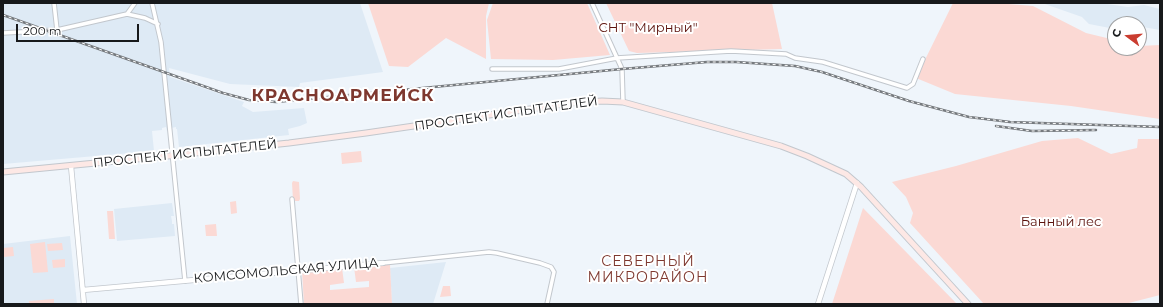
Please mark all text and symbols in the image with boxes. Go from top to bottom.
scale bar [18,16,141,42]
north arrow [1107,16,1147,56]
park label: СНТ "Мирный" [598,20,698,36]
text: 200 m [23,23,62,38]
text: С [1109,27,1124,39]
district label: КРАСНОАРМЕЙСК [252,86,434,106]
street label: ПРОСПЕКТ ИСПЫТАТЕЛЕЙ [413,93,599,135]
street label: ПРОСПЕКТ ИСПЫТАТЕЛЕЙ [92,137,278,171]
park label: Банный лес [1021,214,1101,230]
district label: СЕВЕРНЫЙ МИКРОРАЙОН [587,254,709,286]
street label: КОМСОМОЛЬСКАЯ УЛИЦА [193,255,379,287]

